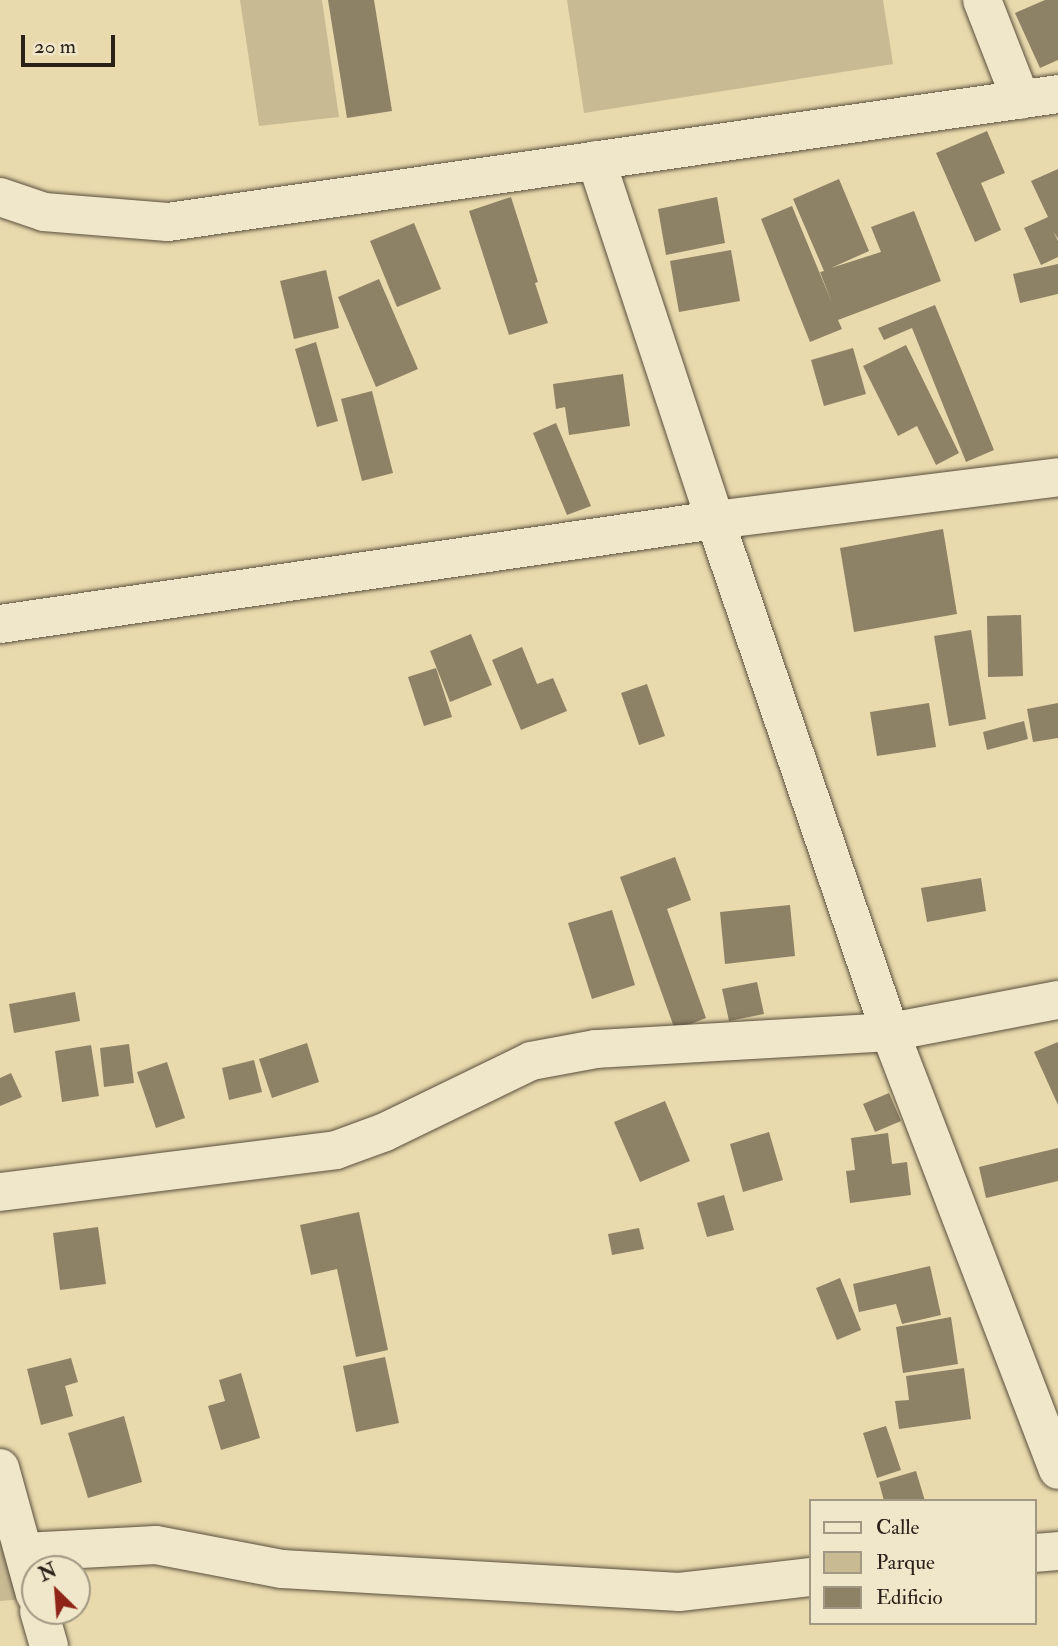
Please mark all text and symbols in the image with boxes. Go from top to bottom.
scale bar [24,21,119,65]
text: 20 m [34,33,76,60]
legend [810,1499,1037,1625]
text: Calle [876,1514,919,1541]
text: Parque [876,1549,935,1576]
north arrow [21,1555,91,1625]
text: N [35,1558,61,1587]
text: Edificio [876,1584,943,1611]

